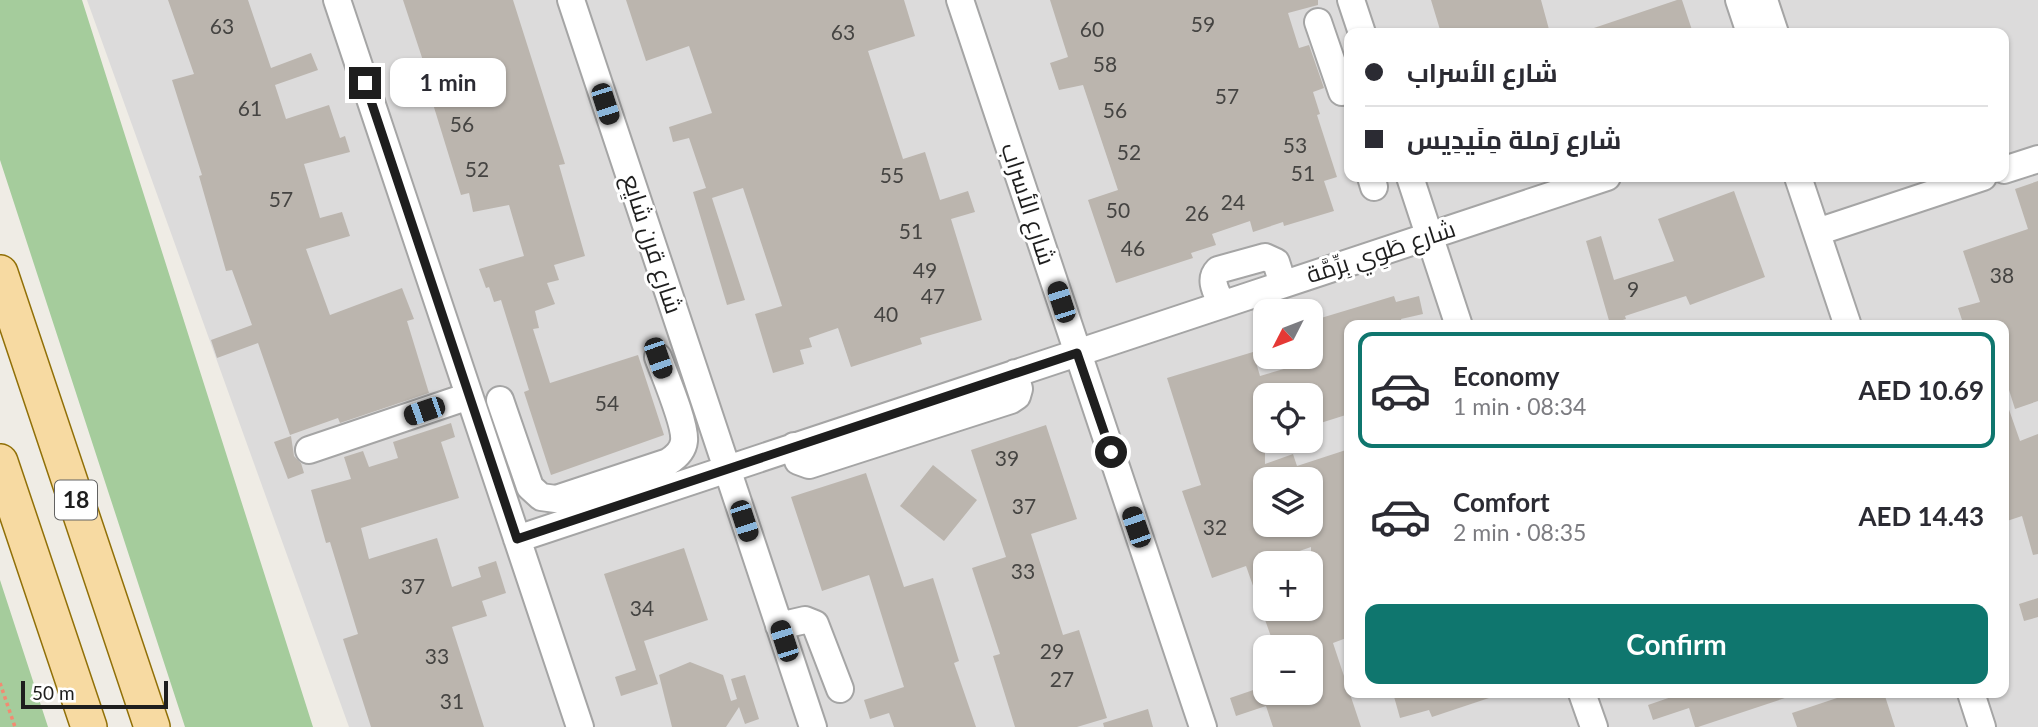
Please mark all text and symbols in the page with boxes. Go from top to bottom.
house number: 59 [1191,11,1215,36]
house number: 63 [210,13,234,38]
house number: 60 [1080,16,1104,41]
house number: 63 [831,19,855,44]
house number: 58 [1093,51,1117,76]
text: شارع الأسراب [1407,56,1558,88]
callout: 1 min [390,58,505,108]
route end [349,67,381,99]
text: 1 min [419,68,477,96]
car [589,81,622,127]
house number: 57 [1215,83,1239,108]
house number: 61 [238,95,262,120]
house number: 56 [1103,97,1127,122]
house number: 56 [450,111,474,136]
text: شارع رَملة مِنَيدِيس [1407,123,1621,155]
house number: 53 [1283,132,1307,157]
street label: شارع الأسراب [993,139,1063,269]
house number: 52 [1117,139,1141,164]
house number: 52 [465,156,489,181]
house number: 51 [1291,160,1315,185]
house number: 55 [880,162,904,187]
street label: شارع قرن شايِع [614,170,690,318]
house number: 57 [269,186,293,211]
house number: 24 [1221,189,1245,214]
house number: 50 [1106,197,1130,222]
house number: 26 [1185,200,1209,225]
street label: شارع طَوِي بِرِّمَّة [1302,213,1460,293]
house number: 51 [899,218,923,243]
house number: 46 [1121,235,1145,260]
house number: 49 [913,257,937,282]
house number: 38 [1990,262,2014,287]
house number: 9 [1627,276,1639,301]
car [1045,279,1078,325]
house number: 47 [921,283,945,308]
north arrow [1253,299,1323,369]
map controls [1253,299,1323,705]
house number: 40 [874,301,898,326]
car [642,335,675,381]
icon: car [1369,359,1432,422]
text: Economy [1453,360,1559,392]
text: AED 10.69 [1858,374,1984,406]
button: locate [1253,383,1323,453]
house number: 54 [595,390,619,415]
text: 1 min · 08:34 [1453,392,1586,420]
car [401,394,448,428]
route start [1095,436,1127,468]
house number: 39 [995,445,1019,470]
button: layers [1253,467,1323,537]
road number: 18 [55,480,97,520]
icon: car [1369,485,1432,548]
text: Comfort [1453,486,1550,518]
house number: 37 [1012,493,1036,518]
car [728,498,761,544]
text: AED 14.43 [1858,500,1984,532]
car [1120,504,1153,550]
house number: 32 [1203,514,1227,539]
text: 2 min · 08:35 [1453,518,1586,546]
button: + [1253,551,1323,621]
house number: 33 [1011,558,1035,583]
house number: 37 [401,573,425,598]
house number: 34 [630,595,654,620]
button: Confirm [1365,604,1988,684]
car [768,618,801,664]
button: − [1253,635,1323,705]
house number: 29 [1040,638,1064,663]
house number: 33 [425,643,449,668]
house number: 27 [1050,666,1074,691]
scale bar [21,678,168,710]
text: 50 m [32,681,75,704]
house number: 31 [440,688,464,713]

